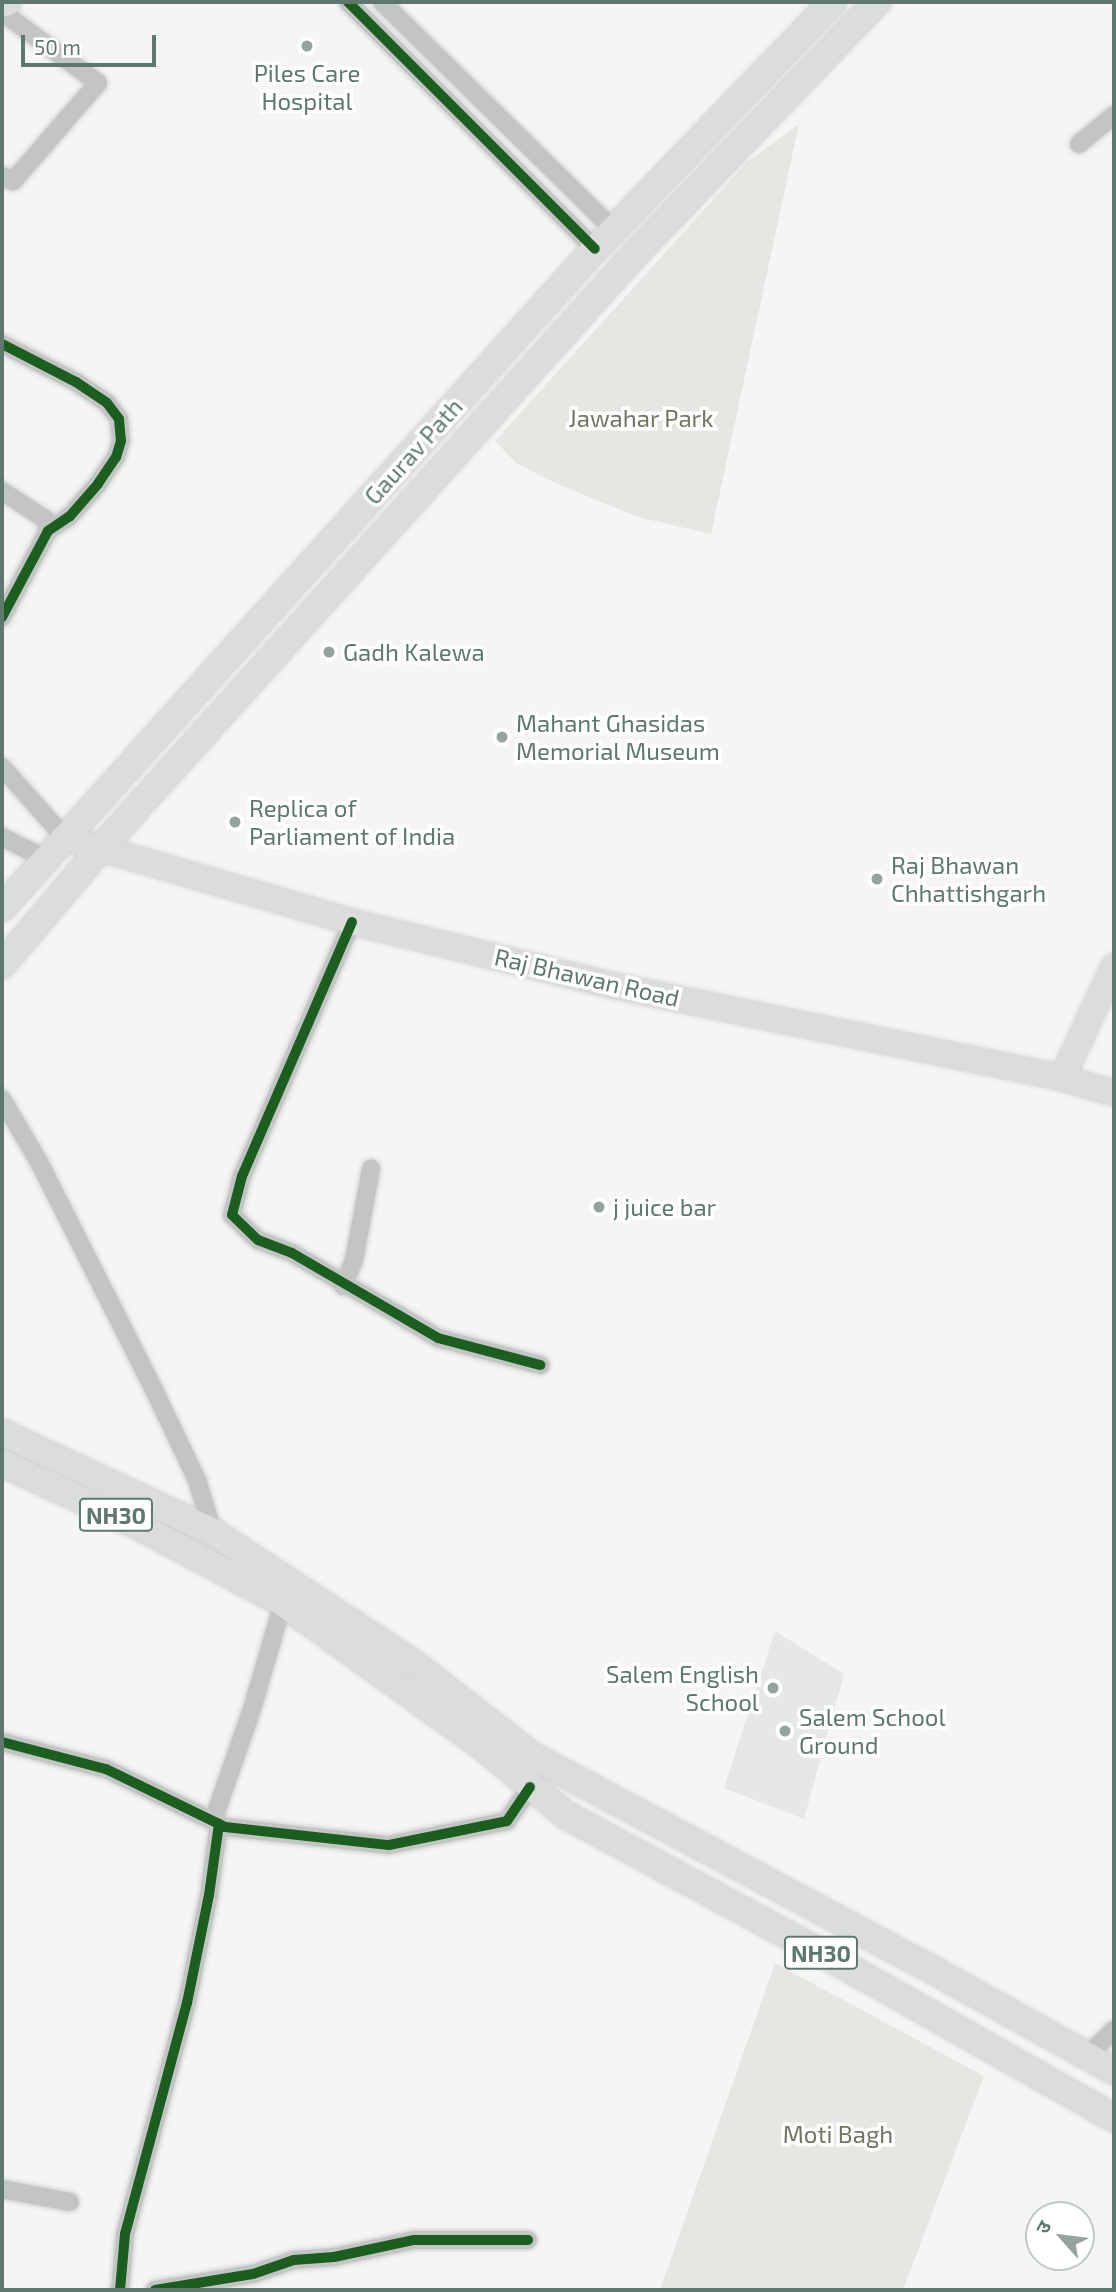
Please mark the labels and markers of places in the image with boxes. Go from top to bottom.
marker: Piles Care Hospital [297,36,317,56]
place label: Piles Care Hospital [254,59,360,115]
place label: Gadh Kalewa [343,638,485,666]
marker: Gadh Kalewa [321,644,337,660]
place label: Mahant Ghasidas Memorial Museum [516,709,720,765]
marker: Mahant Ghasidas Memorial Museum [494,729,510,745]
place label: Replica of Parliament of India [249,794,456,850]
marker: Replica of Parliament of India [227,814,243,830]
place label: Raj Bhawan Chhattishgarh [891,851,1046,907]
marker: Raj Bhawan Chhattishgarh [869,871,885,887]
place label: j juice bar [613,1193,716,1221]
marker: j juice bar [591,1199,607,1215]
place label: Salem English School [606,1660,759,1716]
marker: Salem English School [765,1680,781,1696]
place label: Salem School Ground [799,1703,946,1759]
marker: Salem School Ground [777,1723,793,1739]

